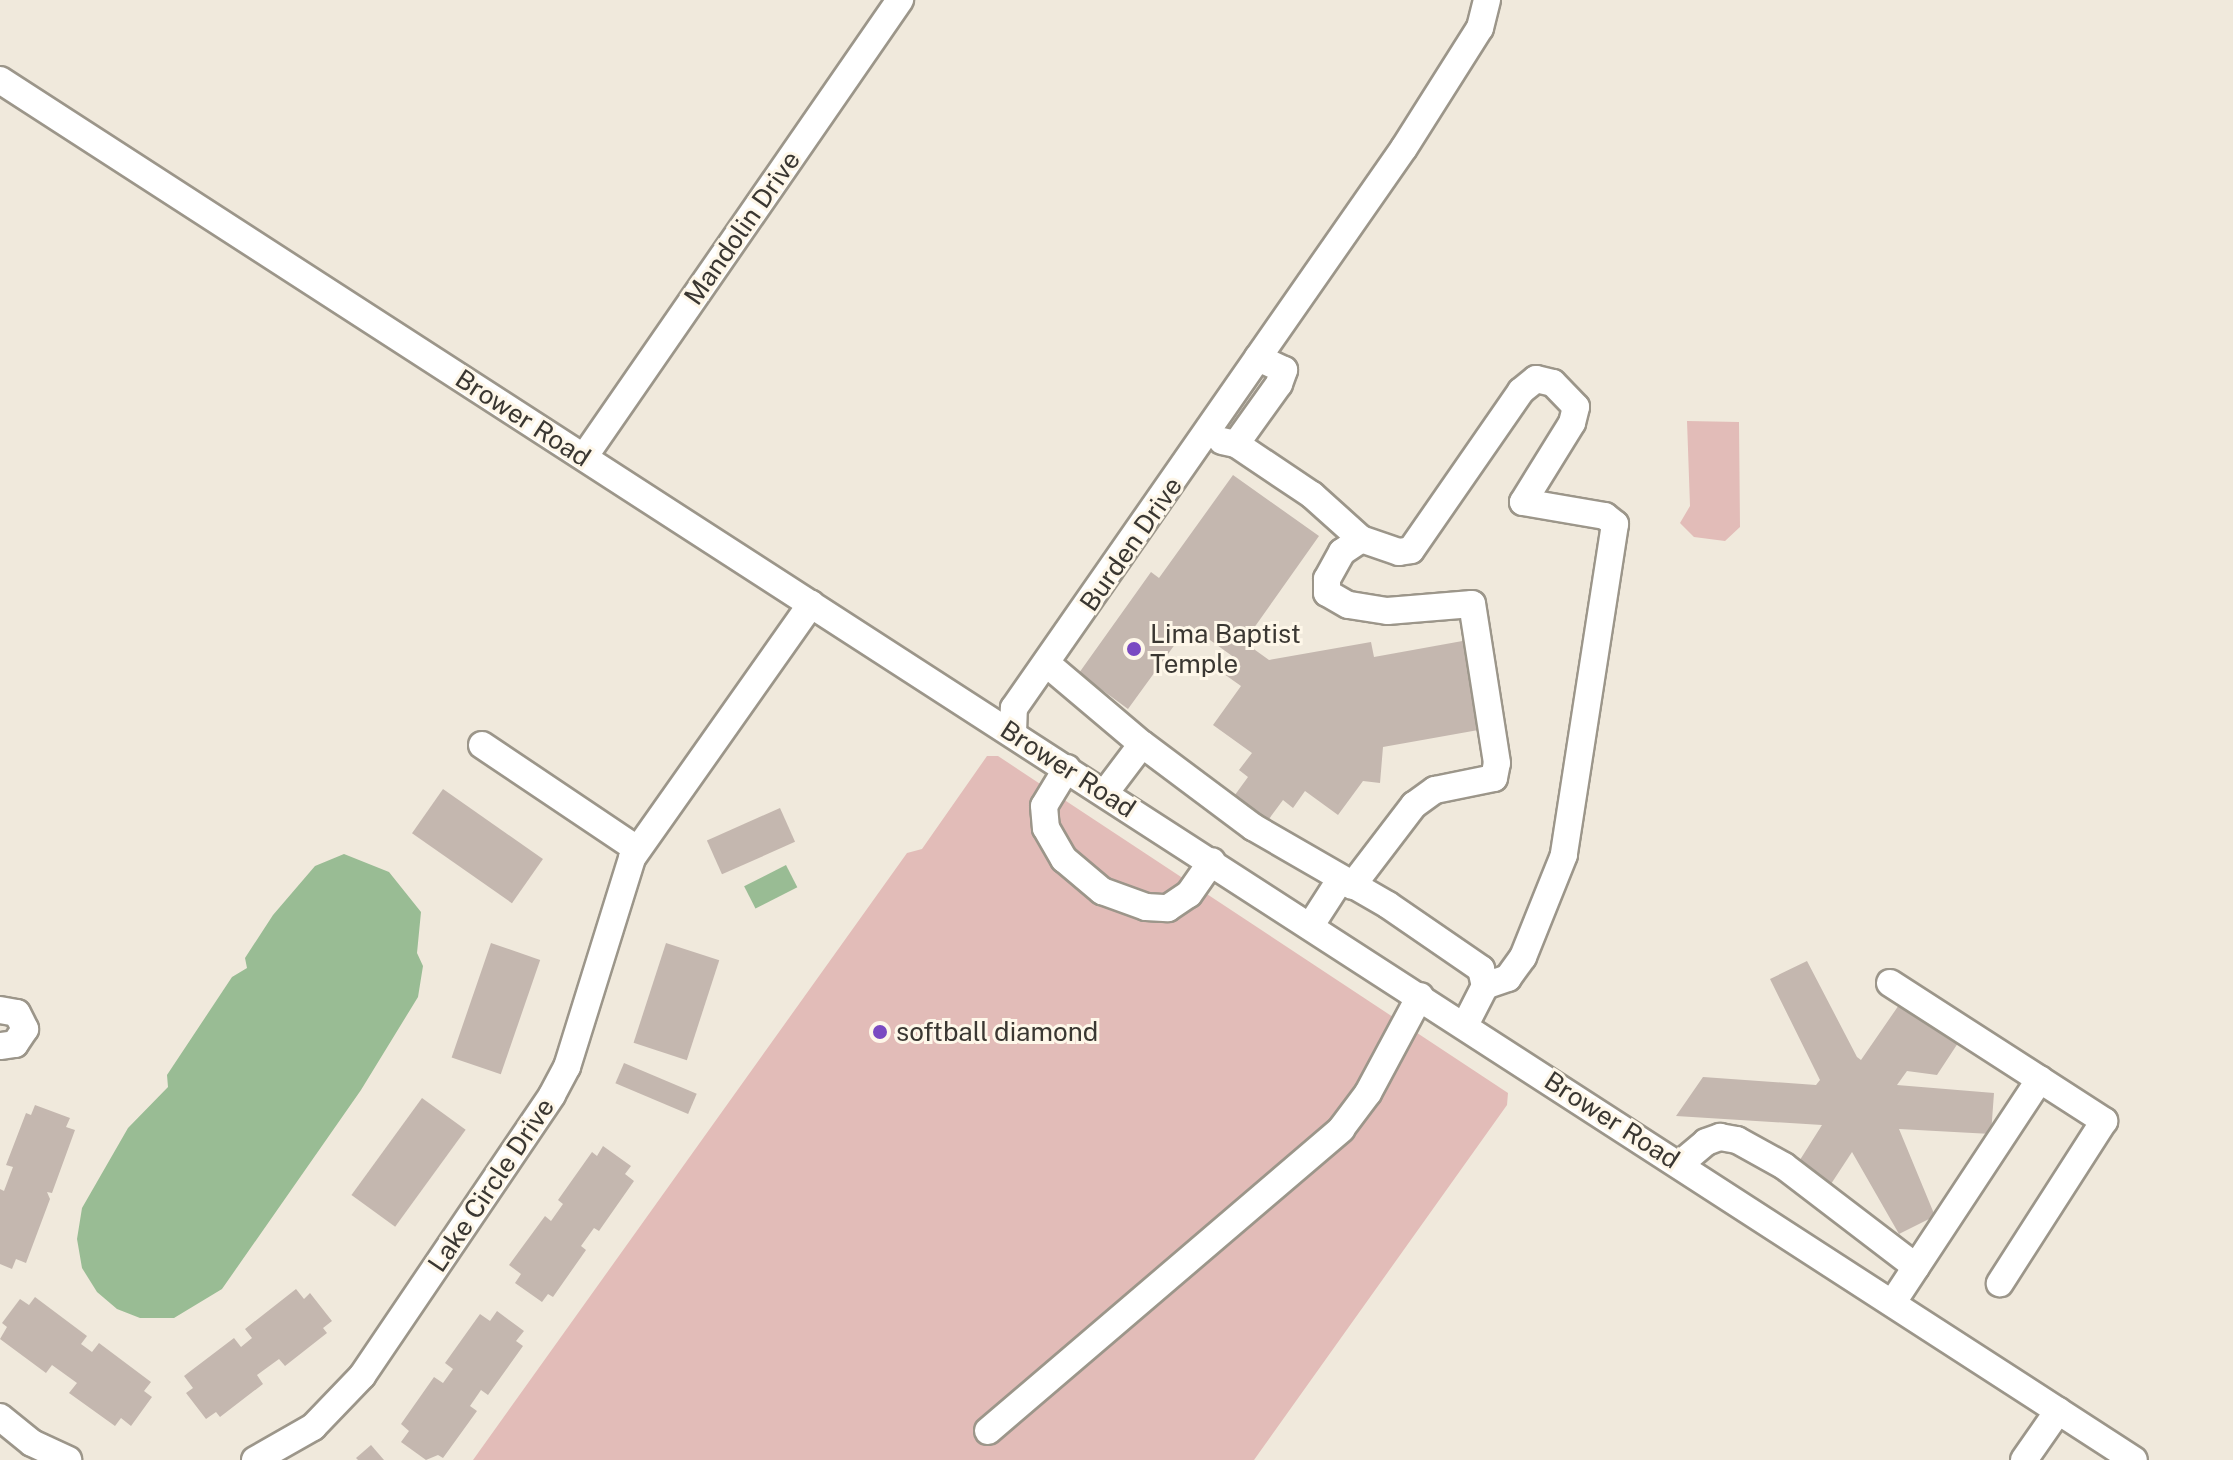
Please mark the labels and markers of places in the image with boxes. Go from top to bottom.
place label: Lima Baptist Temple [1150,618,1301,680]
marker: Lima Baptist Temple [1125,640,1143,658]
place label: softball diamond [896,1016,1099,1048]
marker: softball diamond [871,1023,889,1041]

